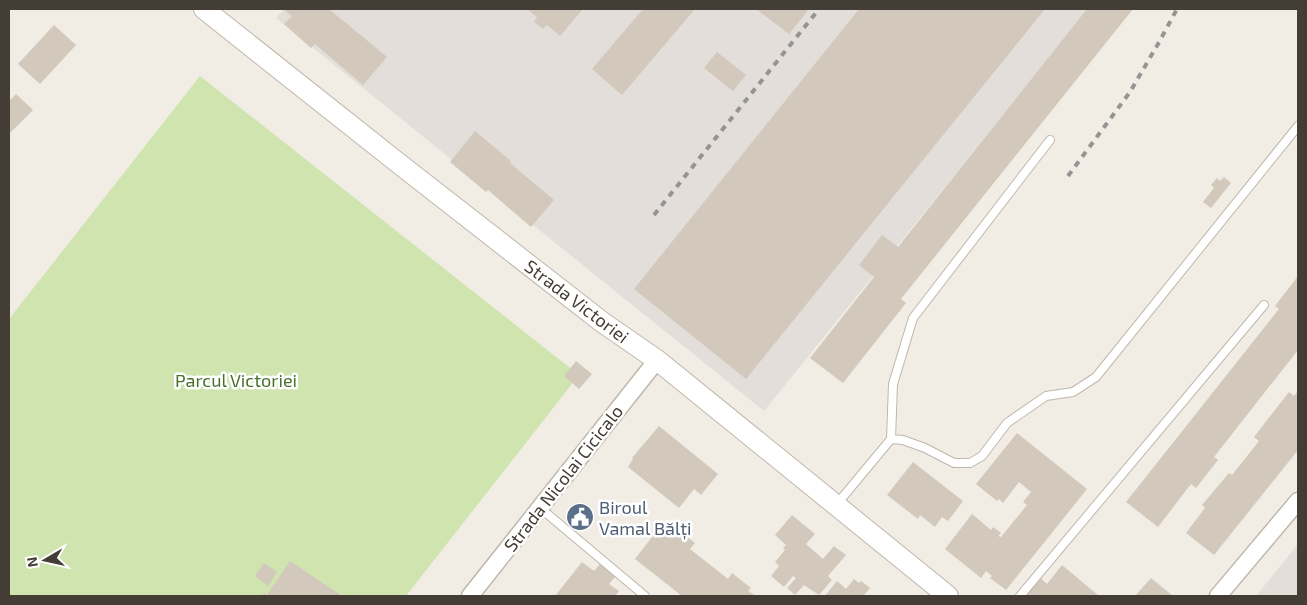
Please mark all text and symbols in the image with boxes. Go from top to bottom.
street label: Strada Victoriei [521,255,633,347]
park label: Parcul Victoriei [175,369,297,391]
street label: Strada Nicolai Cicicalo [499,400,627,556]
place label: Biroul Vamal Bălți [599,496,691,540]
public building icon: Biroul Vamal Bălți [565,502,595,532]
north arrow [20,535,70,585]
text: N [22,556,41,568]

